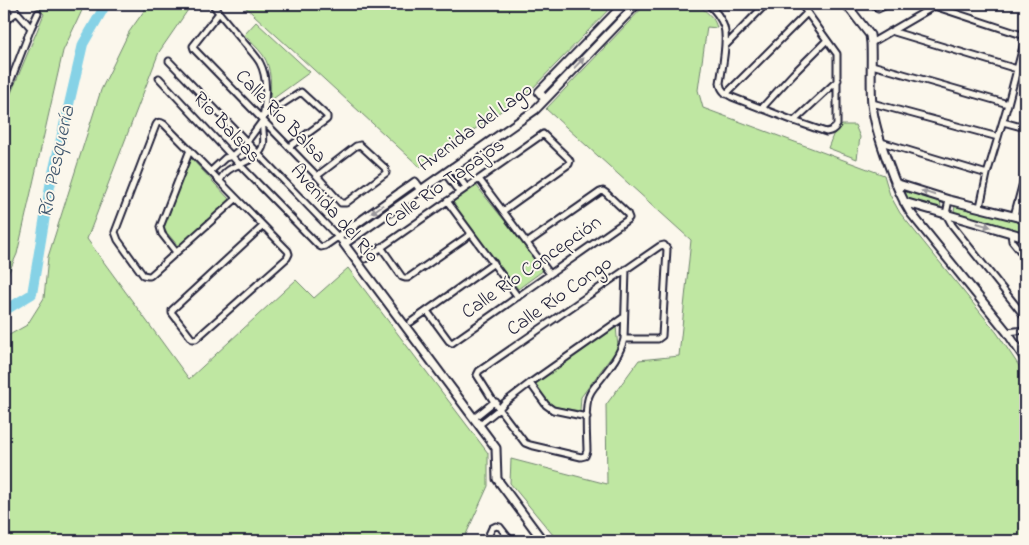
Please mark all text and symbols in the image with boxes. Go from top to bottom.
one-way arrow [573,58,585,70]
street label: Calle Río Balsa [227,63,333,171]
street label: Avenida del Lago [412,76,540,181]
street label: Rio Balsas [185,86,267,170]
water label: Río Pesquería [30,102,84,221]
street label: Calle Río Tapajos [379,132,511,236]
street label: Avenida del Rio [282,158,386,270]
one-way arrow [920,188,935,196]
one-way arrow [371,204,384,215]
street label: Calle Río Concepción [456,209,608,327]
one-way arrow [977,222,992,230]
street label: Calle Río Congo [501,250,619,345]

